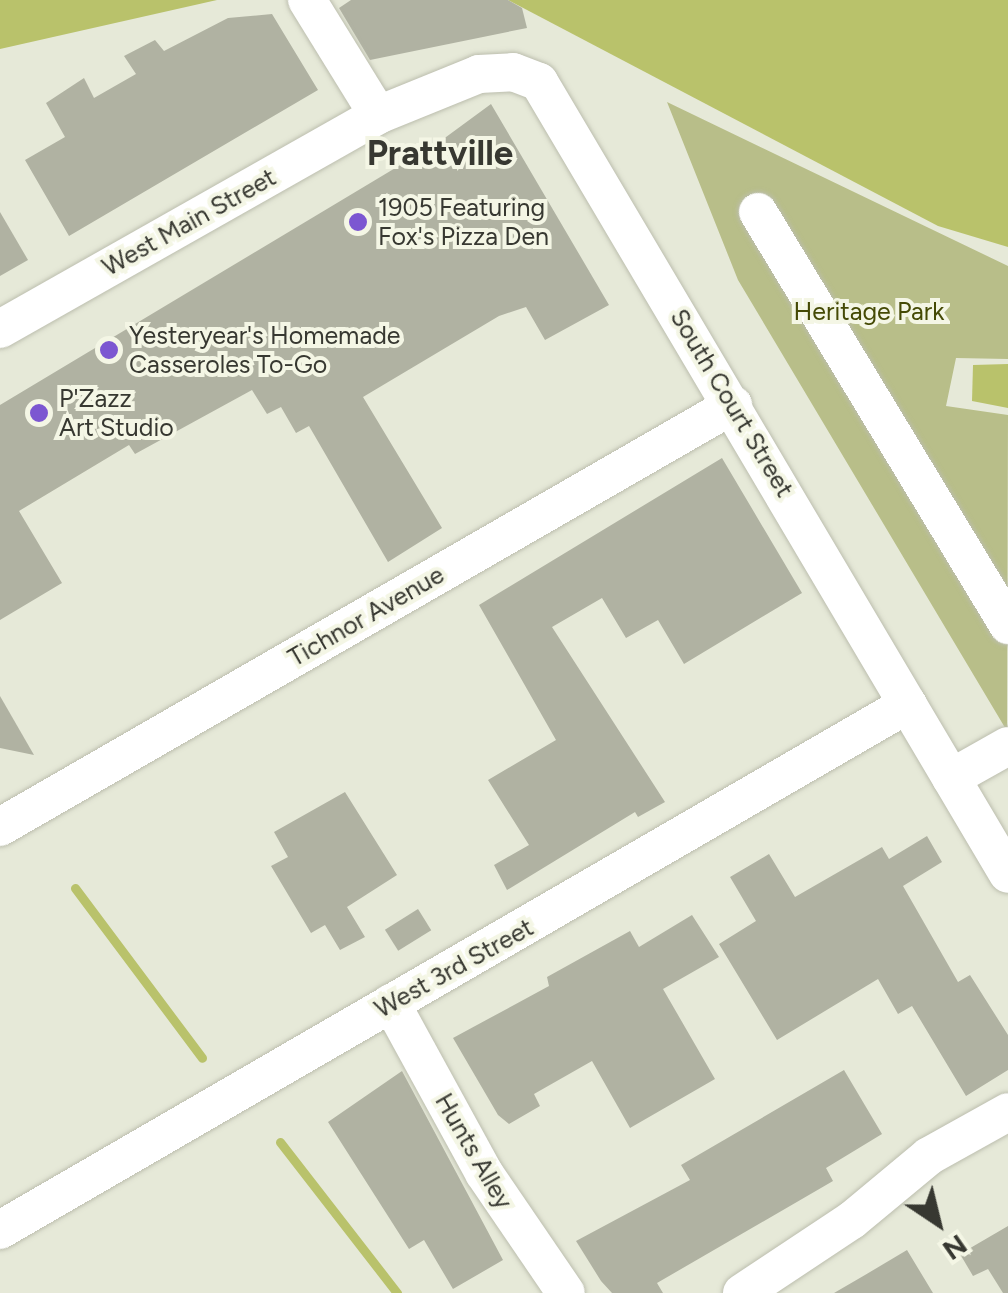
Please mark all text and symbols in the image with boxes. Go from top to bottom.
district label: Prattville [367,132,513,174]
street label: West Main Street [97,162,281,282]
place label: 1905 Featuring Fox's Pizza Den [378,193,549,252]
marker: 1905 Featuring Fox's Pizza Den [347,211,369,233]
park label: Heritage Park [794,296,944,326]
street label: South Court Street [664,304,800,502]
place label: Yesteryear's Homemade Casseroles To-Go [129,321,400,380]
marker: Yesteryear's Homemade Casseroles To-Go [98,339,120,361]
place label: P'Zazz Art Studio [59,384,174,443]
marker: P'Zazz Art Studio [28,402,50,424]
street label: Tichnor Avenue [283,559,449,673]
street label: West 3rd Street [369,912,539,1024]
street label: Hunts Alley [429,1088,519,1214]
north arrow [888,1173,988,1273]
text: N [937,1227,974,1268]

